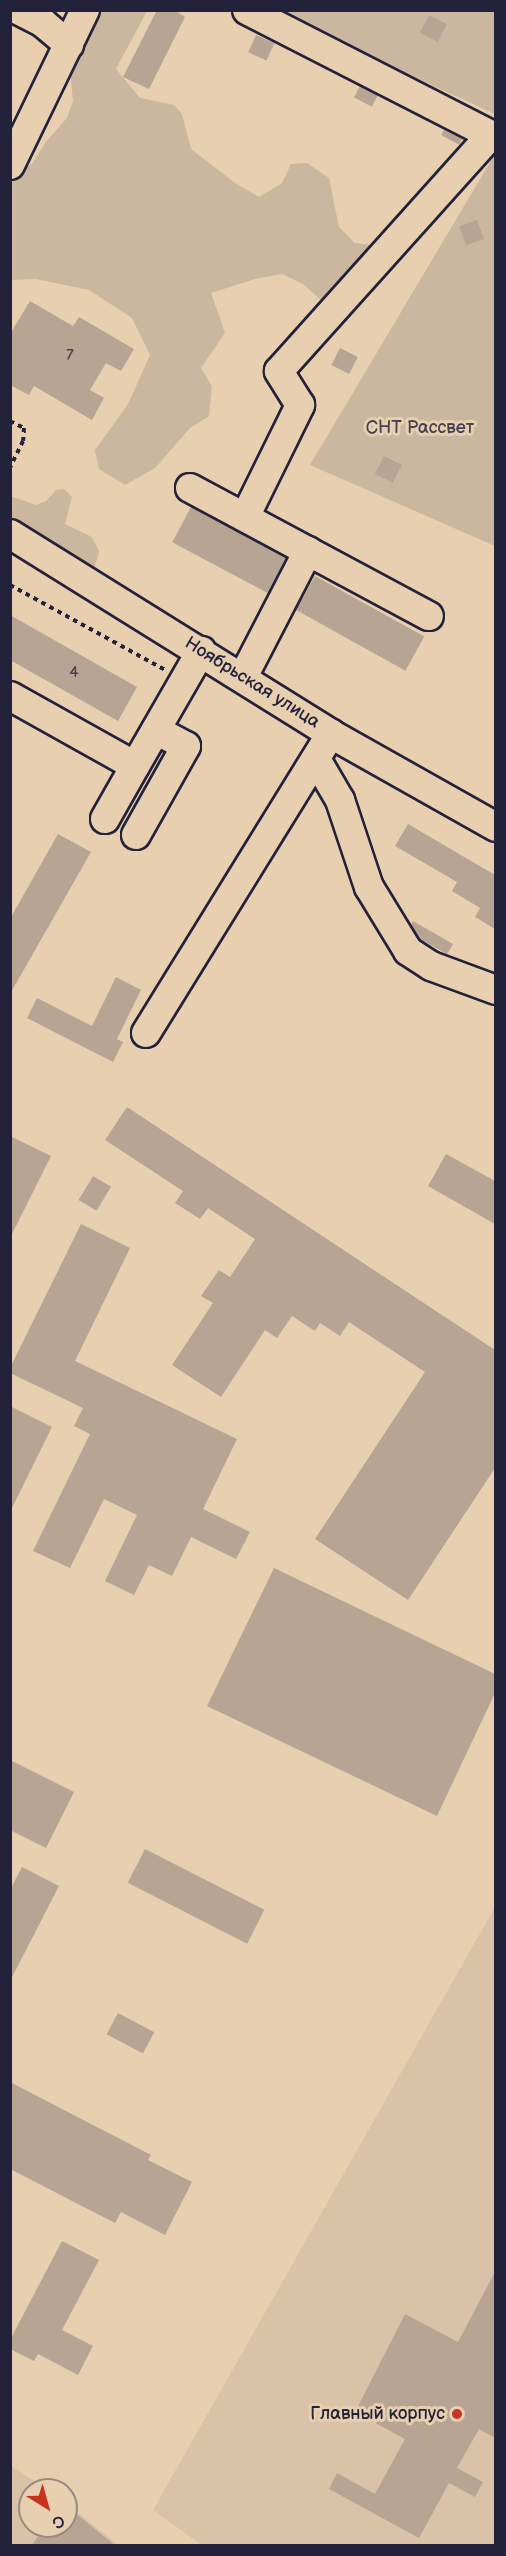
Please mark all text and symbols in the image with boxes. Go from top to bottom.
house number: 7 [66,347,74,365]
park label: СНТ Рассвет [366,417,474,439]
street label: Ноябрьская улица [181,633,323,733]
house number: 4 [69,664,79,682]
place label: Главный корпус [310,2403,445,2425]
marker: Главный корпус [450,2407,464,2421]
north arrow [18,2478,78,2538]
text: С [48,2510,68,2532]

